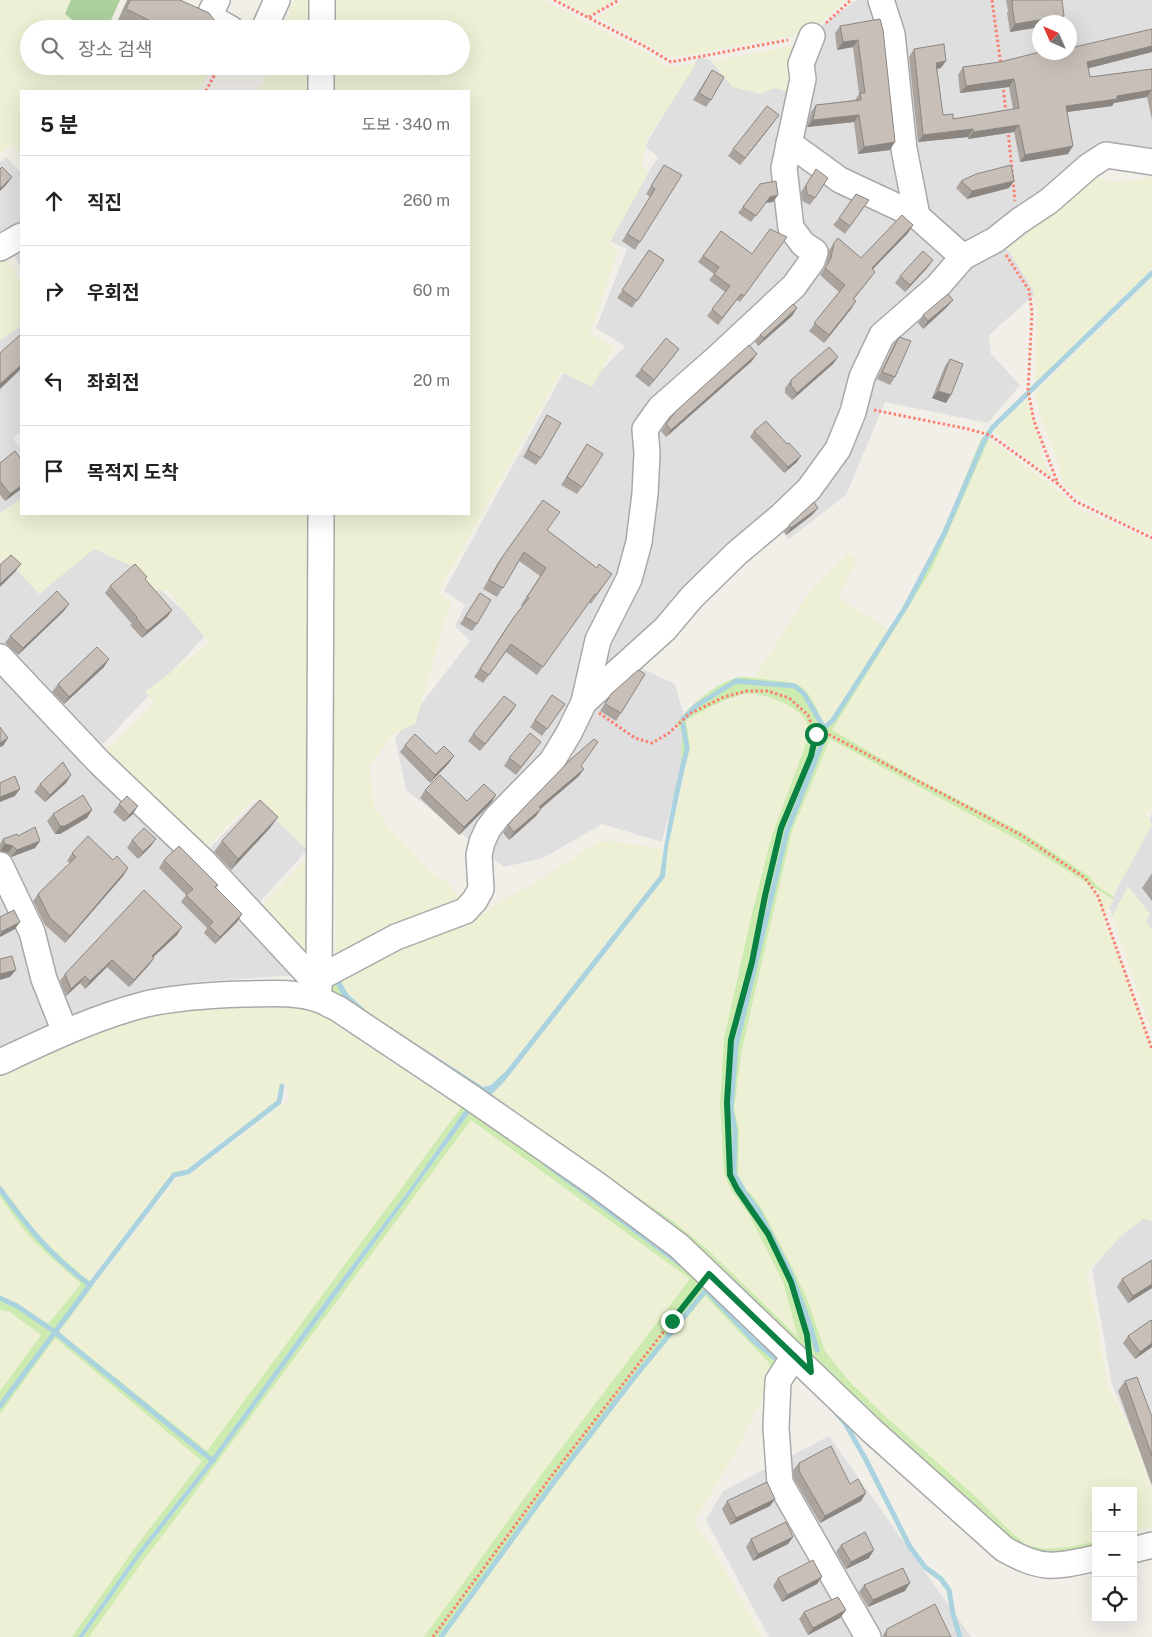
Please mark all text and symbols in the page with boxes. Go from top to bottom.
north arrow [1032,15,1077,60]
search box [20,20,470,75]
icon: search [38,34,66,62]
text: 장소 검색 [78,38,153,60]
text: 5 분 [40,112,78,137]
text: 도보 · 340 m [362,115,450,134]
icon: ahead [40,187,68,215]
text: 직진 [87,191,122,213]
text: 260 m [403,191,450,210]
icon: right [40,277,68,305]
text: 우회전 [87,281,139,303]
text: 60 m [413,281,450,300]
icon: left [40,367,68,395]
text: 좌회전 [87,371,139,393]
text: 20 m [413,371,450,390]
icon: arrive [40,457,68,485]
text: 목적지 도착 [87,461,179,483]
route start [805,723,828,746]
route end [661,1310,684,1333]
map controls [1092,1487,1137,1622]
button: + [1092,1487,1137,1532]
button: − [1092,1532,1137,1577]
button: locate [1092,1577,1137,1622]

